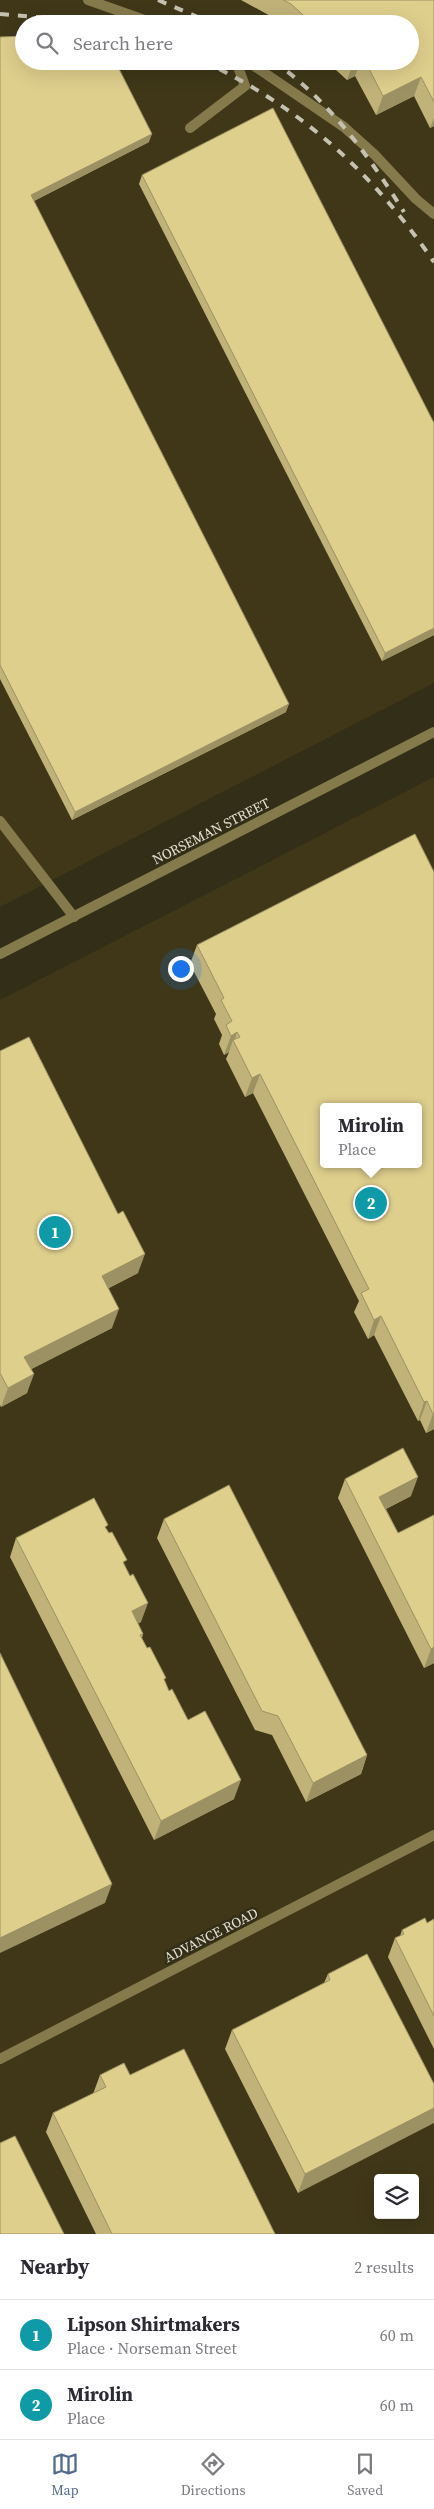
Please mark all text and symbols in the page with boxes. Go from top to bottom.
search box [15,15,419,70]
icon: search [33,29,61,57]
text: Search here [73,30,173,56]
street label: NORSEMAN STREET [149,792,274,869]
your location [168,956,194,982]
popup [320,1103,422,1168]
text: Mirolin [338,1112,404,1138]
text: Place [338,1138,376,1160]
pin: 2 [355,1184,387,1222]
pin: 1 [39,1213,71,1251]
street label: ADVANCE ROAD [161,1903,262,1967]
map controls [374,2174,419,2219]
button: layers [374,2174,419,2219]
text: Nearby [20,2252,90,2281]
text: 2 results [354,2256,414,2278]
text: Lipson Shirtmakers [67,2311,240,2337]
text: 1 [32,2324,40,2346]
text: 60 m [380,2324,414,2346]
text: Place · Norseman Street [67,2337,237,2359]
text: Mirolin [67,2381,133,2407]
text: 2 [32,2394,40,2416]
text: 60 m [380,2394,414,2416]
text: Place [67,2407,105,2429]
tab: Map [51,2450,79,2500]
tab: Directions [181,2450,245,2500]
tab: Saved [347,2450,383,2500]

